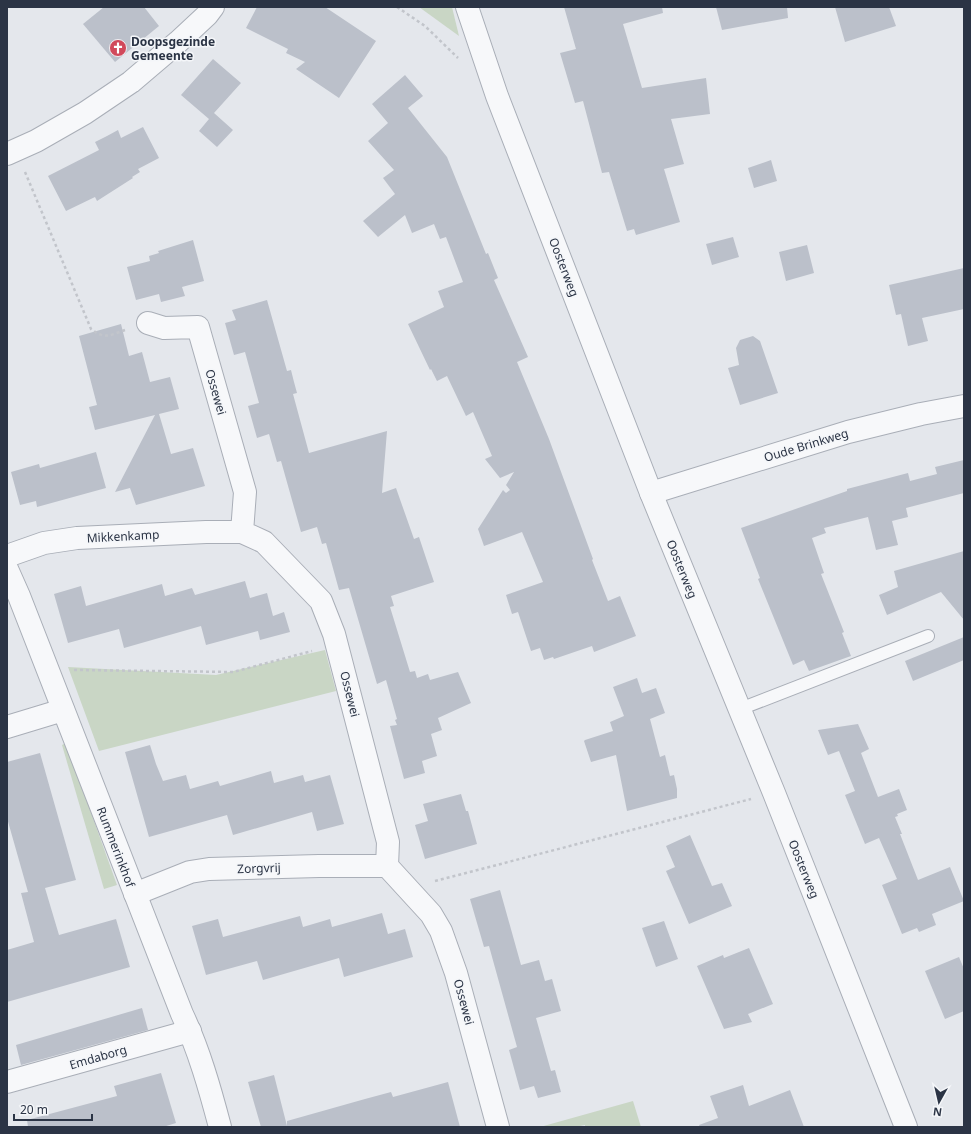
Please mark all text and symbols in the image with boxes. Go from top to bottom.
place label: Doopsgezinde Gemeente [131,33,215,64]
church icon: Doopsgezinde Gemeente [108,38,128,58]
street label: Oosterweg [545,235,583,299]
street label: Ossewei [201,367,231,417]
street label: Oude Brinkweg [762,424,850,466]
street label: Mikkenkamp [86,526,160,546]
street label: Oosterweg [663,537,701,601]
street label: Ossewei [336,669,364,719]
street label: Rummerinkhof [93,804,139,890]
street label: Oosterweg [785,837,823,901]
street label: Zorgvrij [237,859,281,877]
street label: Ossewei [450,977,478,1027]
street label: Emdaborg [67,1041,129,1073]
north arrow [919,1082,959,1122]
scale bar [14,1096,92,1122]
text: 20 m [20,1101,48,1118]
text: N [932,1104,943,1120]

